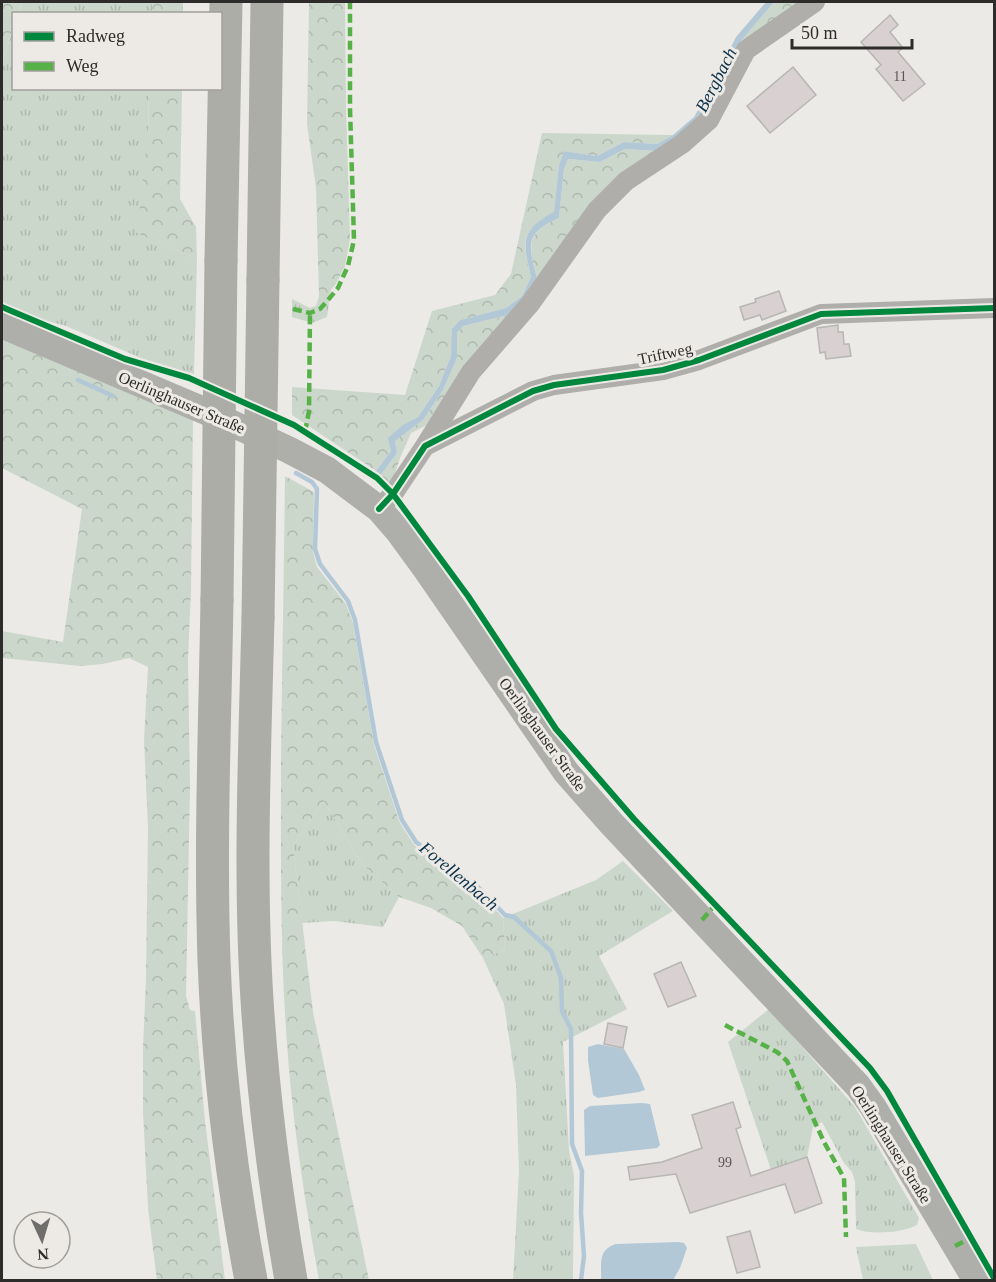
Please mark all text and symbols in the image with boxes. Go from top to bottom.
legend [12,12,222,90]
scale bar [792,12,912,50]
text: 50 m [801,23,838,43]
text: Radweg [66,26,125,46]
water label: Bergbach [691,45,741,115]
text: Weg [66,56,99,76]
house number: 11 [893,69,907,84]
street label: Triftweg [636,339,694,369]
street label: Oerlinghauser Straße [116,368,247,438]
street label: Oerlinghauser Straße [495,674,589,795]
water label: Forellenbach [415,837,502,915]
street label: Oerlinghauser Straße [848,1082,935,1207]
house number: 99 [718,1155,732,1170]
north arrow [12,1210,72,1270]
text: N [36,1246,49,1263]

